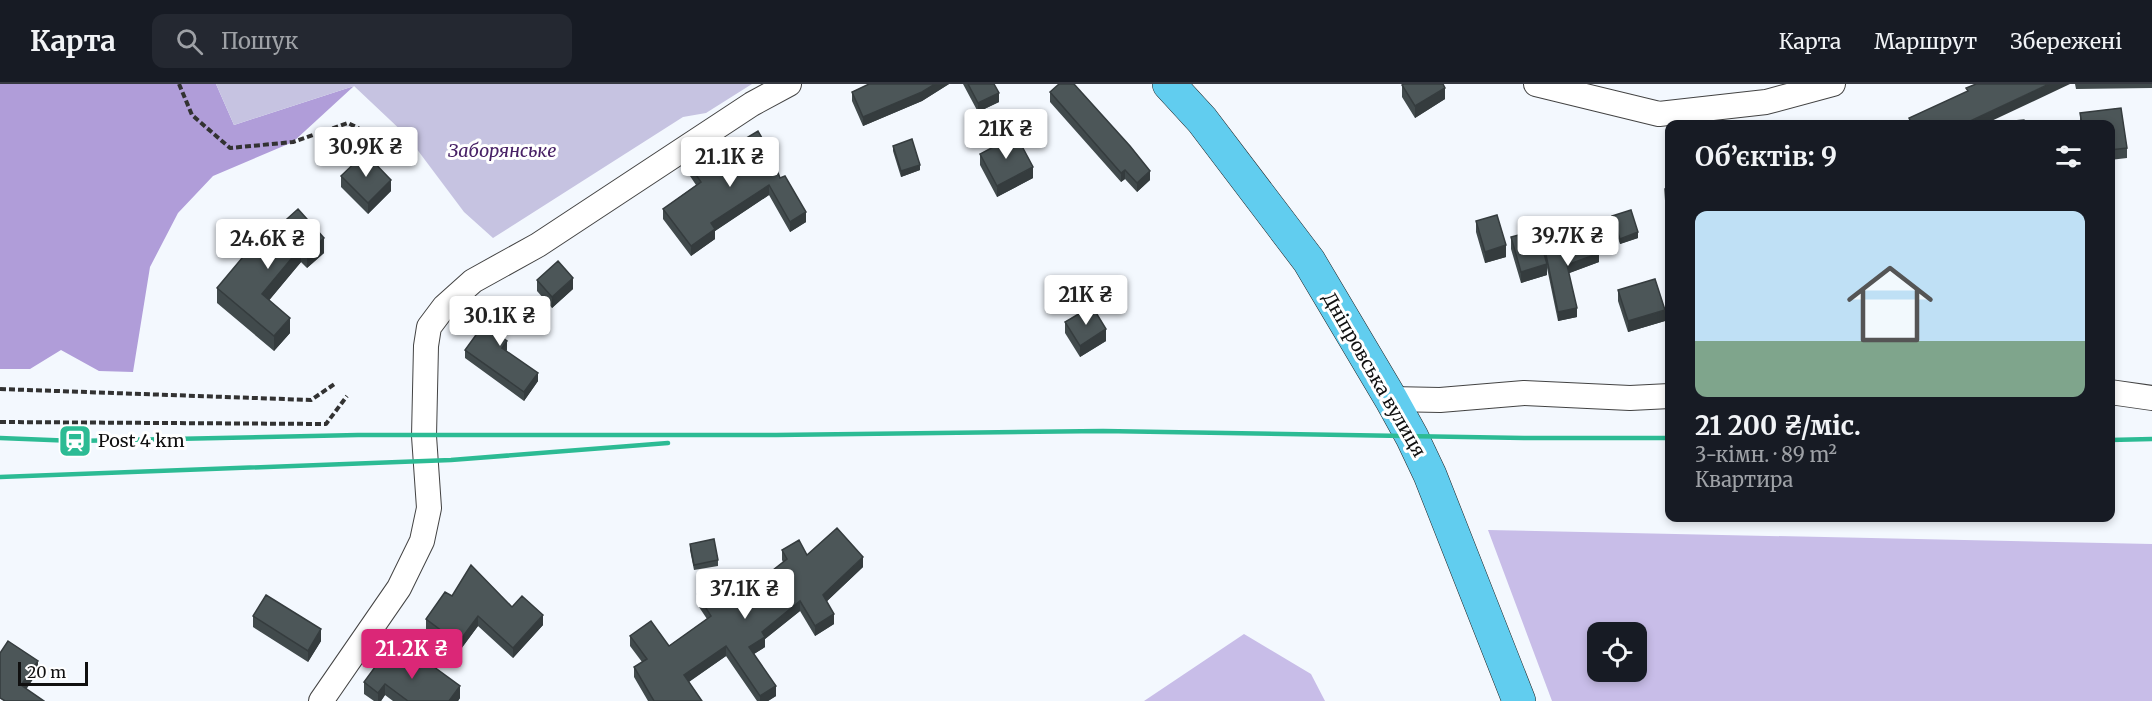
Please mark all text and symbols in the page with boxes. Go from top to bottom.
search box [152,14,572,68]
text: Карта [30,23,116,59]
icon: search [173,25,206,58]
text: Пошук [221,27,298,55]
text: Карта [1779,28,1841,55]
text: Маршрут [1874,28,1977,55]
text: Збережені [2010,28,2122,55]
pin: 21K ₴ [964,109,1048,160]
text: 21K ₴ [978,116,1034,141]
pin: 30.9K ₴ [311,127,421,178]
text: 30.9K ₴ [329,134,403,159]
pin: 21.1K ₴ [675,137,785,188]
park label: Заборянське [448,139,556,162]
text: Об’єктів: 9 [1695,140,1837,173]
icon: filters [2052,140,2085,173]
text: 21.1K ₴ [695,144,765,169]
pin: 39.7K ₴ [1513,216,1623,267]
pin: 24.6K ₴ [213,219,323,270]
text: 39.7K ₴ [1532,223,1604,248]
text: 24.6K ₴ [230,226,306,251]
icon: home [1836,250,1944,358]
pin: 21K ₴ [1044,275,1128,326]
text: 21K ₴ [1058,282,1114,307]
street label: Дніпровська вулиця [1318,288,1431,461]
pin: 30.1K ₴ [445,296,555,347]
text: 30.1K ₴ [463,303,537,328]
text: 21 200 ₴/міс. [1695,409,1861,442]
station icon: Post 4 km [57,423,93,459]
place label: Post 4 km [98,429,185,452]
text: 3-кімн. · 89 m² [1695,442,1837,467]
text: Квартира [1695,467,1793,492]
pin: 37.1K ₴ [690,569,800,620]
text: 37.1K ₴ [710,576,780,601]
map controls [1587,622,1647,682]
button: locate [1587,622,1647,682]
pin: 21.2K ₴ [357,629,467,680]
text: 21.2K ₴ [375,636,449,661]
scale bar [18,659,88,686]
text: 20 m [27,662,66,682]

